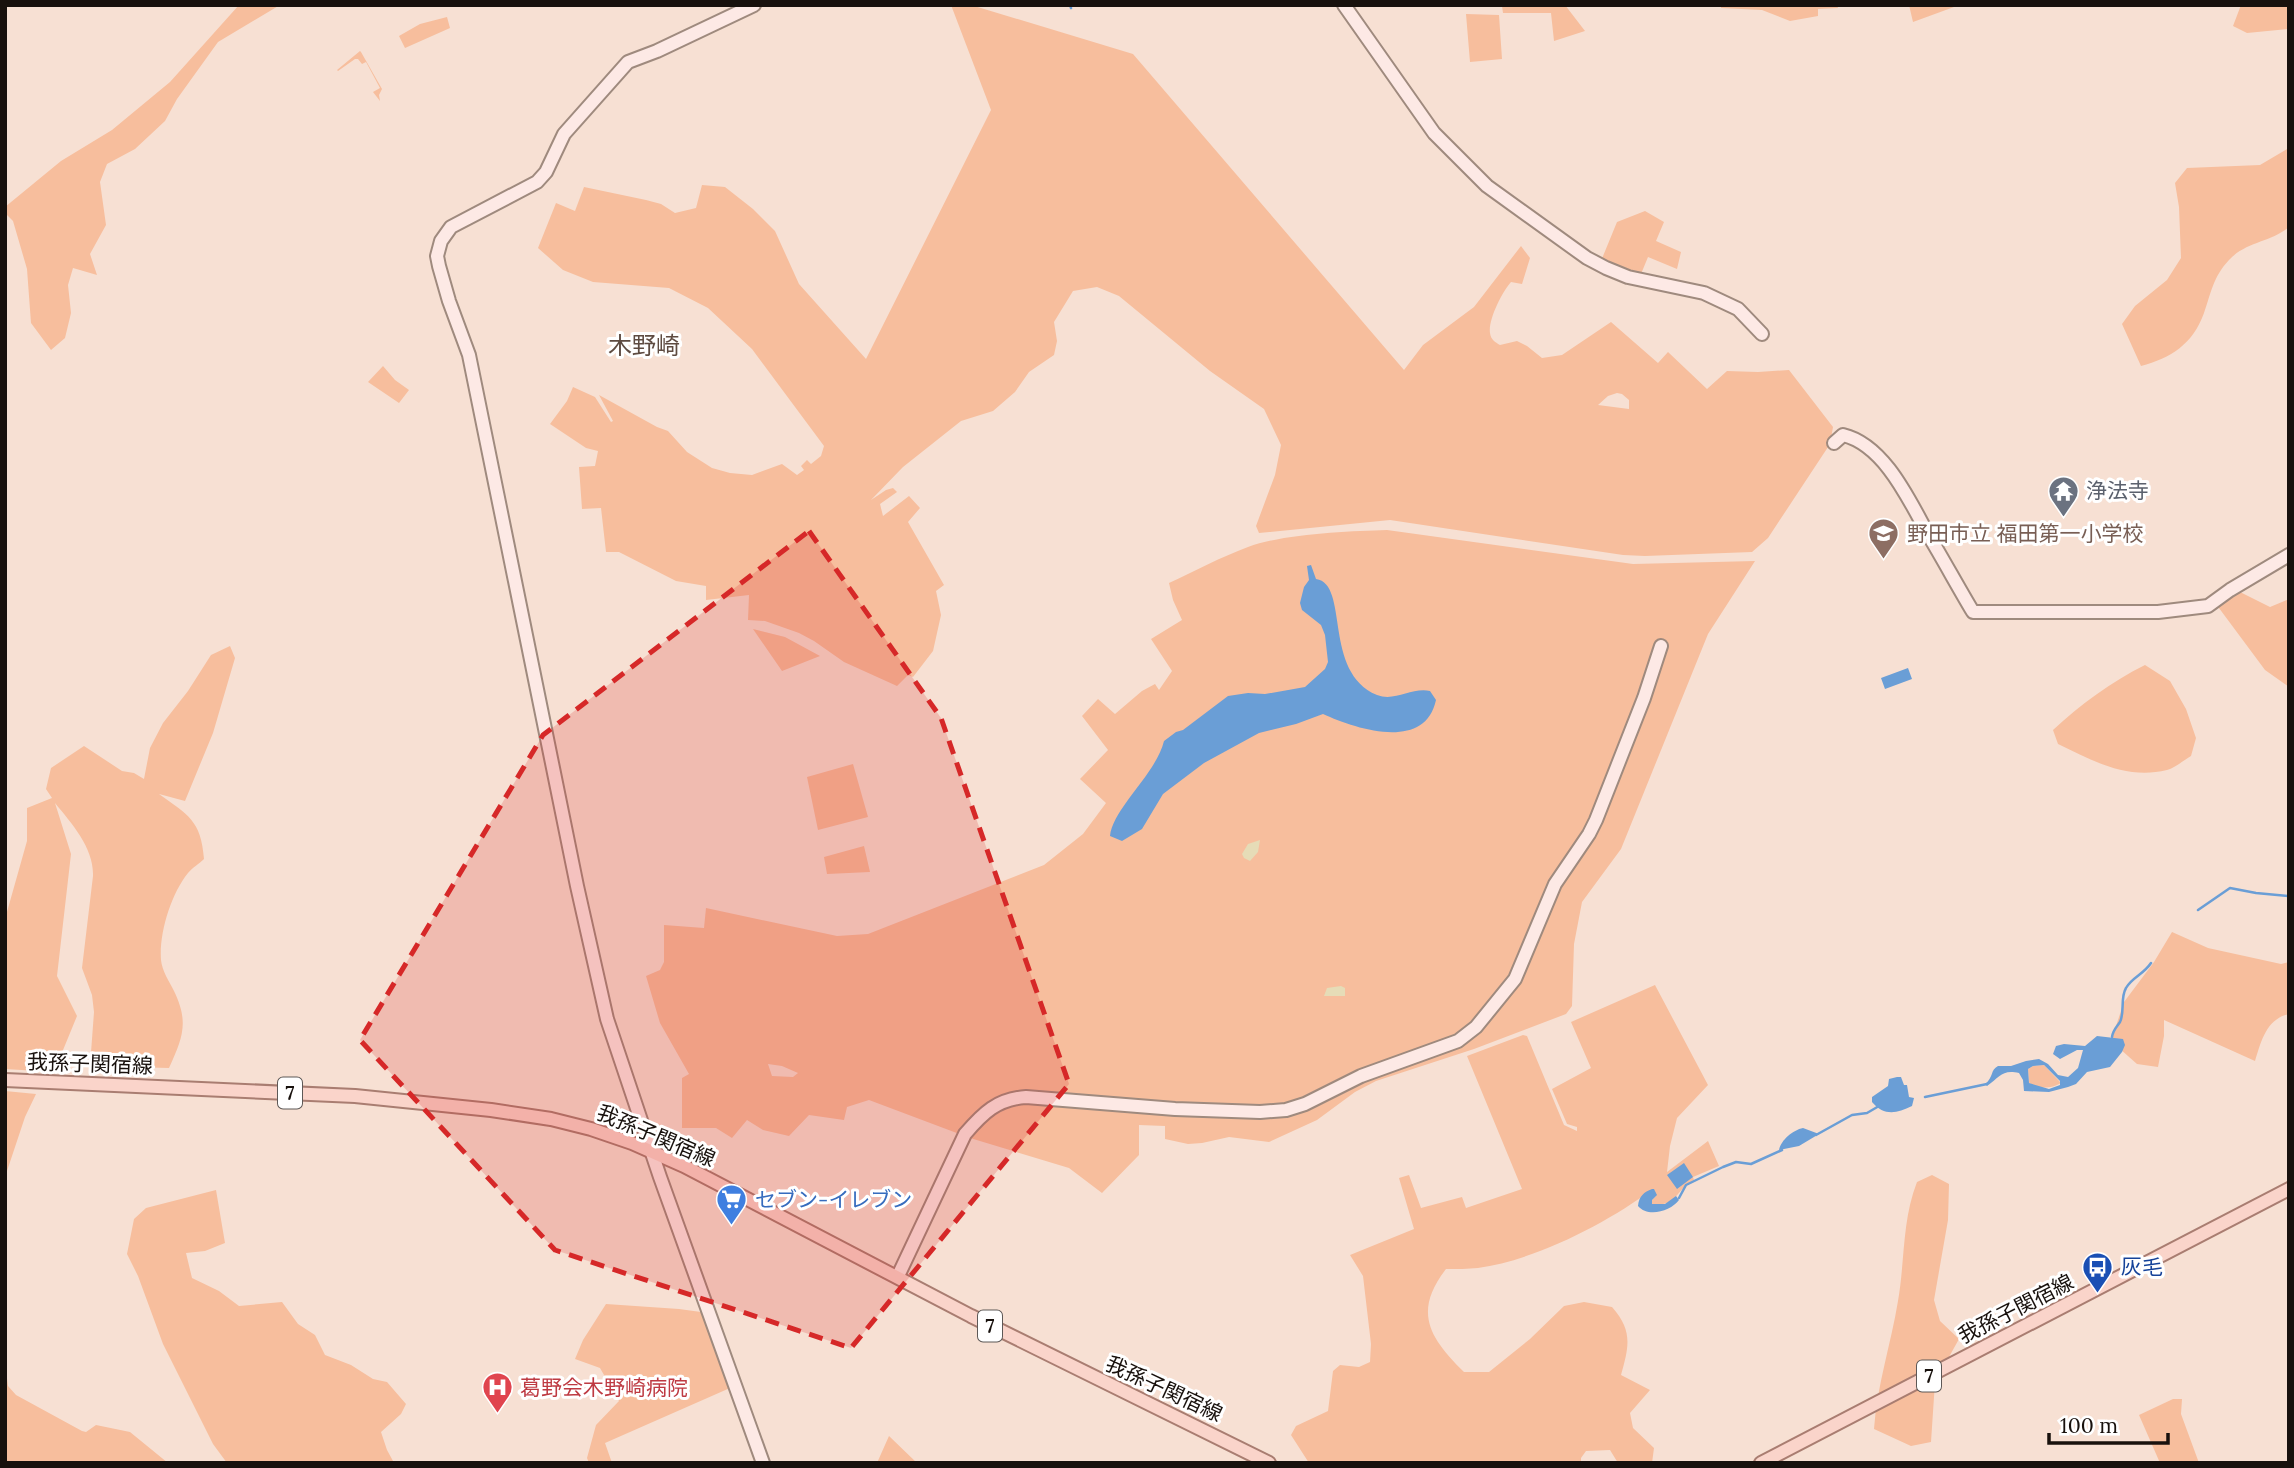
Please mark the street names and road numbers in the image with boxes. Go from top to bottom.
street label: 我孫子関宿線 [27,1048,153,1079]
road number: 7 [278,1078,302,1108]
street label: 我孫子関宿線 [593,1098,719,1173]
street label: 我孫子関宿線 [1954,1268,2078,1349]
road number: 7 [978,1310,1002,1342]
street label: 我孫子関宿線 [1101,1350,1227,1427]
road number: 7 [1917,1360,1941,1392]

